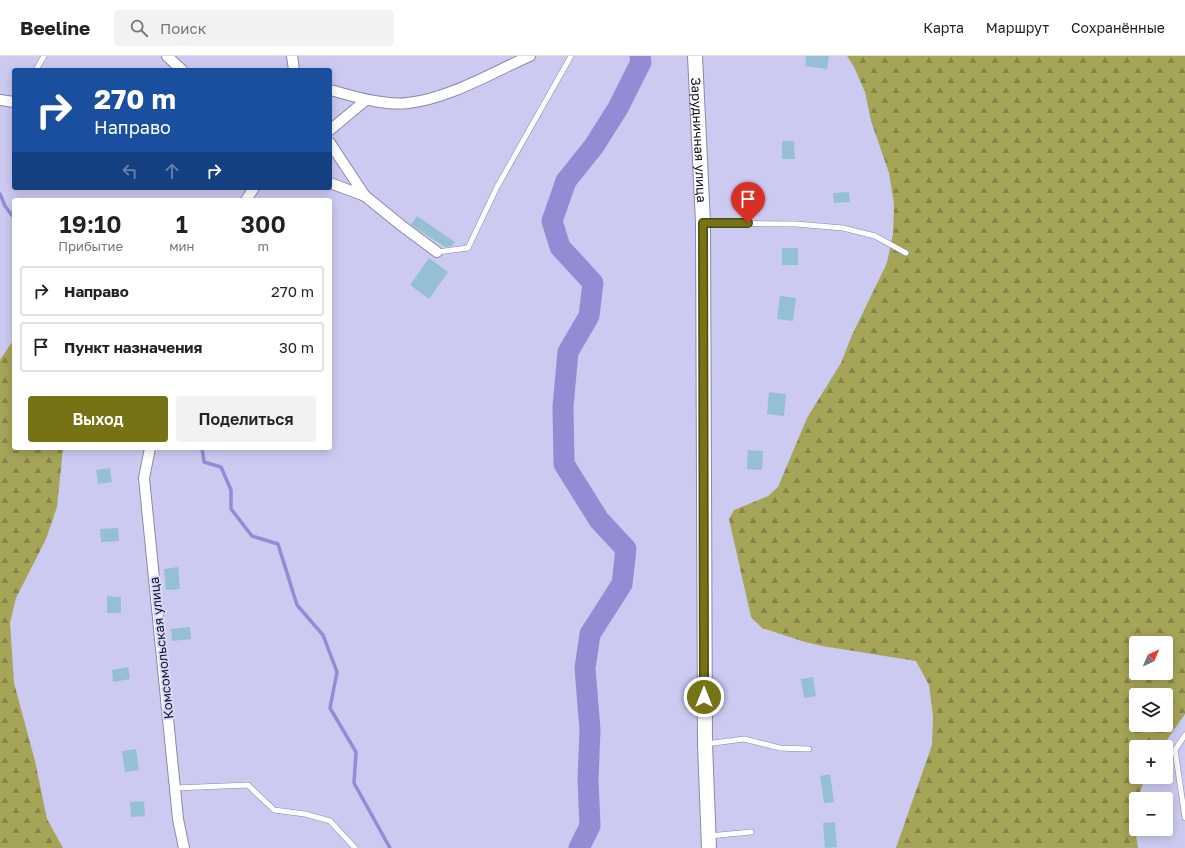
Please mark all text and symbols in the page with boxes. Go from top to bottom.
search box [114,10,394,46]
text: Beeline [20,16,90,39]
icon: search [128,17,150,39]
text: Поиск [160,19,206,37]
text: Карта [923,19,964,36]
text: Маршрут [986,19,1049,36]
text: Сохранённые [1071,19,1165,36]
street label: Зарудничная улица [688,77,710,203]
text: 270 m [94,82,176,115]
icon: right [28,84,80,136]
text: Направо [94,116,171,138]
icon: left [119,160,141,182]
icon: ahead [161,160,183,182]
icon: right [203,160,225,182]
pin [731,182,765,223]
icon: arrive [737,188,759,210]
text: 19:10 [60,209,122,238]
text: 1 [176,209,188,238]
text: 300 [241,209,286,238]
text: Прибытие [58,238,123,254]
text: мин [169,238,194,254]
text: m [257,238,269,254]
icon: right [30,280,52,302]
text: Направо [64,282,129,300]
text: 270 m [271,282,314,300]
icon: arrive [30,336,52,358]
text: Пункт назначения [64,338,202,356]
text: 30 m [279,338,314,356]
button: Выход [28,396,168,442]
button: Поделиться [176,396,316,442]
street label: Комсомольская улица [146,576,176,720]
north arrow [1129,636,1173,680]
map controls [1129,636,1173,836]
position arrow [683,676,725,718]
button: layers [1129,688,1173,732]
button: + [1129,740,1173,784]
button: − [1129,792,1173,836]

